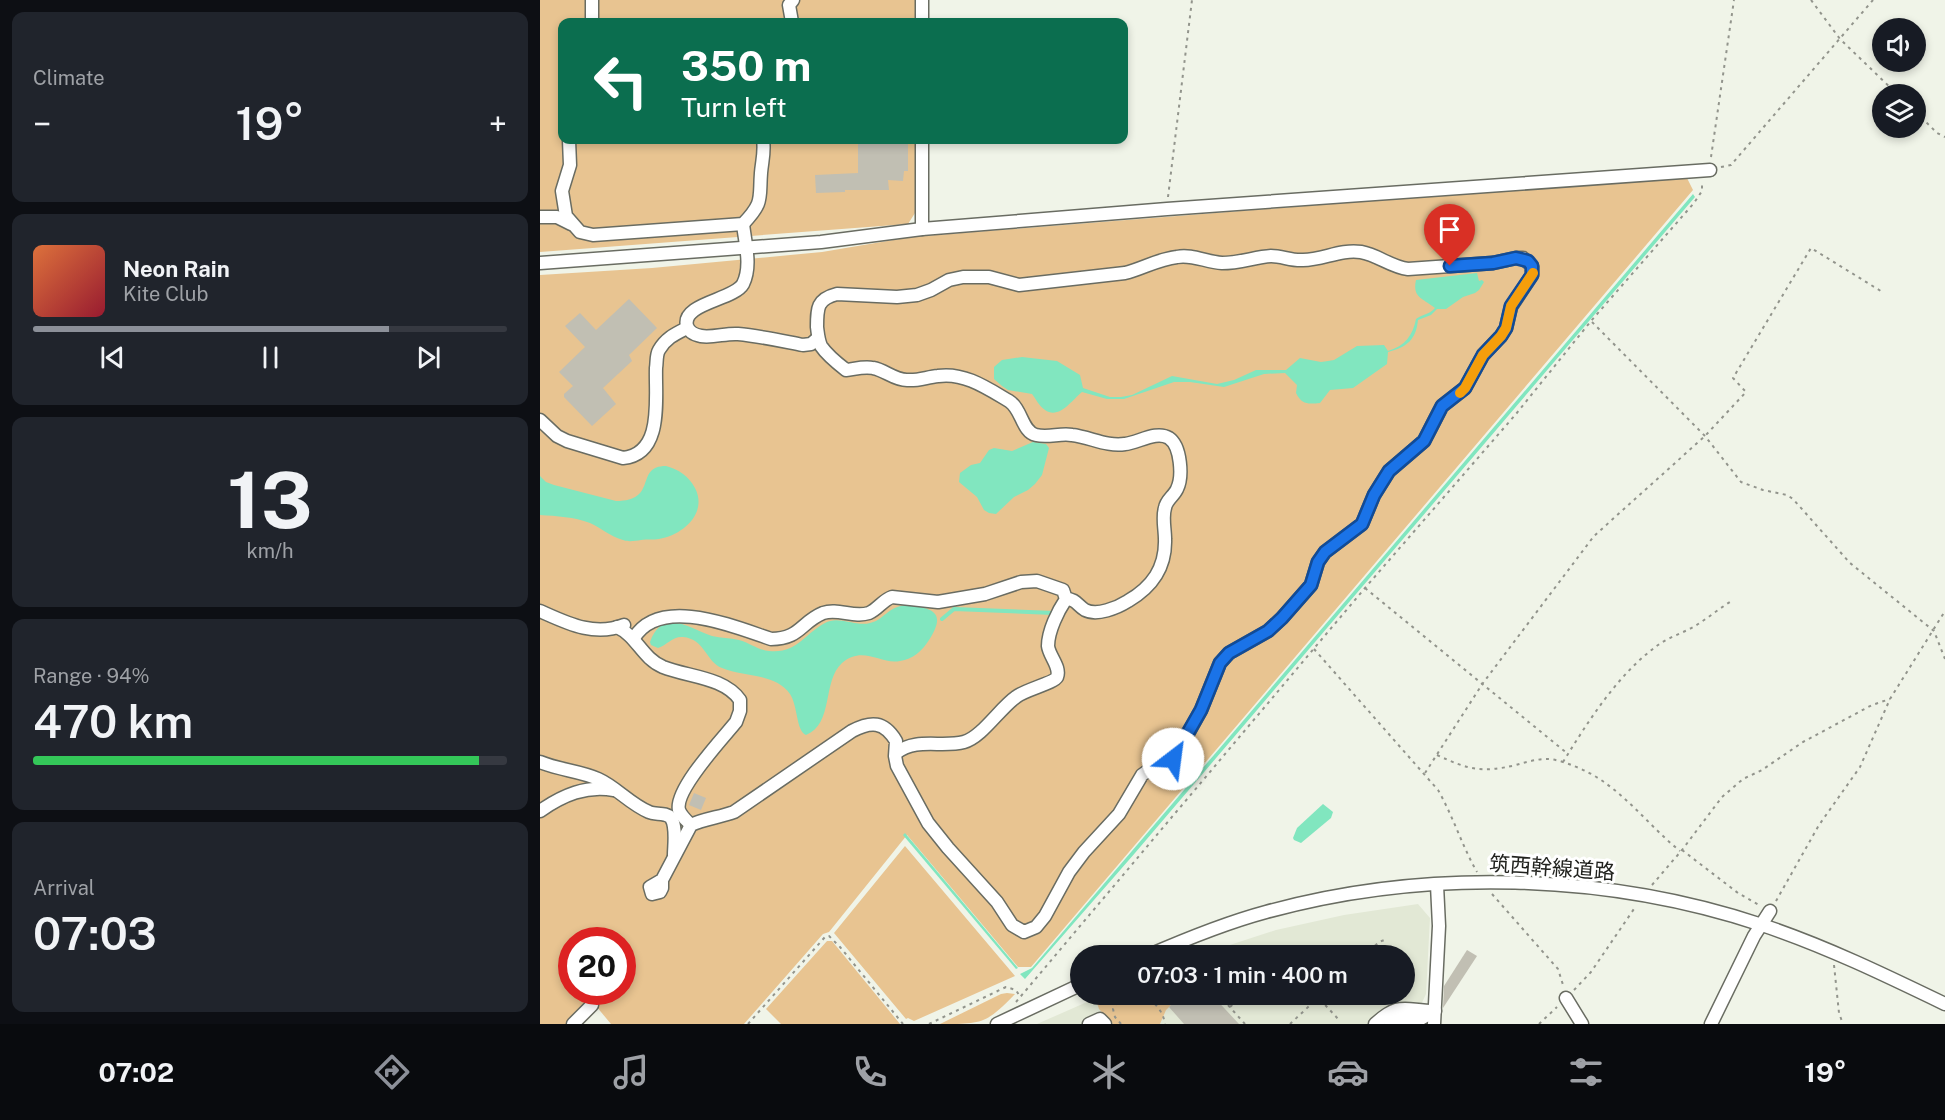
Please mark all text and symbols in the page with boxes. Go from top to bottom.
map controls [1872,18,1926,138]
button: sound [1872,18,1926,72]
text: 350 m [681,41,811,90]
icon: left [582,42,660,120]
text: Climate [33,66,105,90]
button: layers [1872,84,1926,138]
text: Turn left [681,91,787,123]
text: 19° [236,97,304,150]
text: − [33,105,51,143]
text: + [489,105,507,143]
pin [1424,204,1475,266]
icon: arrive [1433,213,1466,246]
text: Neon Rain [123,256,230,282]
text: Kite Club [123,282,208,306]
icon: previous [96,341,129,374]
icon: pause [254,341,287,374]
icon: next [412,341,445,374]
text: 13 [227,454,313,546]
text: km/h [246,539,294,563]
text: Range · 94% [33,664,150,688]
text: 470 km [33,695,193,748]
position arrow [1141,727,1205,791]
street label: 筑西幹線道路 [1488,851,1616,884]
text: Arrival [33,876,95,900]
text: 07:03 [33,907,157,960]
speed limit sign: 20 [558,927,636,1005]
text: 07:03 · 1 min · 400 m [1137,962,1348,988]
icon: directions [371,1051,413,1093]
icon: music [610,1051,652,1093]
icon: phone [849,1051,891,1093]
icon: climate [1088,1051,1130,1093]
icon: car [1327,1051,1369,1093]
icon: filters [1565,1051,1607,1093]
text: 07:02 [98,1056,174,1088]
text: 19° [1804,1056,1847,1088]

